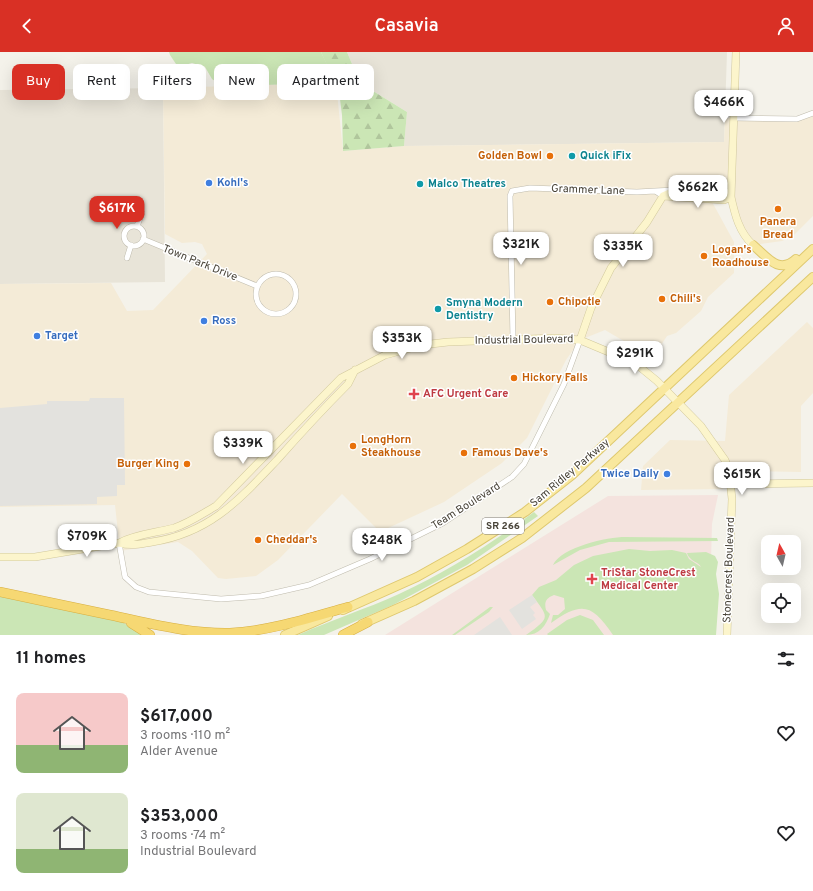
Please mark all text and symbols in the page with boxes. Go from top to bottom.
icon: back [16,15,38,37]
text: Casavia [374,15,439,38]
icon: person [775,15,797,37]
chip: Buy [12,64,65,100]
chip: Rent [73,64,130,100]
chip: Filters [138,64,206,100]
chip: New [214,64,269,100]
chip: Apartment [277,64,374,100]
pin: $466K [696,90,752,124]
text: $466K [703,95,745,111]
place label: Golden Bowl [478,149,542,163]
place label: Quick iFix [580,149,632,163]
marker: Golden Bowl [545,151,555,161]
marker: Quick iFix [567,151,577,161]
pin: $662K [670,175,726,209]
place label: Kohl's [217,176,248,190]
place label: Malco Theatres [428,177,506,191]
marker: Kohl's [204,178,214,188]
marker: Malco Theatres [415,179,425,189]
text: $662K [678,180,718,196]
street label: Grammer Lane [551,182,625,198]
pin: $617K [89,196,145,230]
text: $617K [98,201,136,217]
marker: Panera Bread [773,204,783,214]
place label: Panera Bread [760,215,796,242]
pin: $321K [493,232,549,266]
pin: $335K [595,234,651,268]
text: $321K [502,237,540,253]
text: $335K [603,239,643,255]
street label: Town Park Drive [161,242,240,284]
place label: Logan's Roadhouse [712,243,769,270]
marker: Logan's Roadhouse [699,251,709,261]
place label: Chili's [670,292,701,306]
marker: Chili's [657,294,667,304]
place label: Chipotle [558,295,601,309]
place label: Smyna Modern Dentistry [446,296,523,323]
marker: Chipotle [545,297,555,307]
marker: Smyna Modern Dentistry [433,304,443,314]
place label: Ross [212,314,236,328]
marker: Ross [199,316,209,326]
pin: $353K [374,326,430,360]
place label: Target [45,329,78,343]
marker: Target [32,331,42,341]
text: $353K [382,331,422,347]
street label: Industrial Boulevard [475,332,573,348]
pin: $291K [607,341,663,375]
text: $291K [616,346,654,362]
place label: Hickory Falls [522,371,588,385]
marker: Hickory Falls [509,373,519,383]
place label: AFC Urgent Care [423,387,508,401]
marker: AFC Urgent Care [408,388,420,400]
pin: $339K [215,431,271,465]
place label: LongHorn Steakhouse [361,433,421,460]
text: $339K [223,436,263,452]
street label: Sam Ridley Parkway [527,436,613,510]
marker: LongHorn Steakhouse [348,441,358,451]
place label: Famous Dave's [472,446,548,460]
marker: Famous Dave's [459,448,469,458]
place label: Burger King [117,457,179,471]
marker: Burger King [182,459,192,469]
pin: $615K [714,462,770,496]
place label: Twice Daily [600,467,659,481]
text: $615K [723,467,761,483]
marker: Twice Daily [662,469,672,479]
street label: Team Boulevard [429,479,503,533]
street label: Stonecrest Boulevard [720,517,738,623]
road number: SR 266 [482,518,524,534]
pin: $709K [59,524,115,558]
pin: $248K [354,528,410,562]
text: $709K [67,529,107,545]
place label: Cheddar's [266,533,318,547]
text: $248K [361,533,403,549]
marker: Cheddar's [253,535,263,545]
north arrow [761,535,801,575]
map controls [761,535,801,623]
place label: TriStar StoneCrest Medical Center [601,566,696,593]
marker: TriStar StoneCrest Medical Center [586,573,598,585]
button: locate [761,583,801,623]
text: 11 homes [16,648,86,670]
icon: filters [775,648,797,670]
text: $617,000 [140,706,213,728]
icon: home [48,709,96,757]
icon: heart [775,722,797,744]
text: 3 rooms · 110 m² [140,728,230,744]
text: Alder Avenue [140,744,218,760]
text: $353,000 [140,806,219,828]
icon: home [48,809,96,857]
icon: heart [775,822,797,844]
text: 3 rooms · 74 m² [140,828,225,844]
text: Industrial Boulevard [140,844,257,860]

